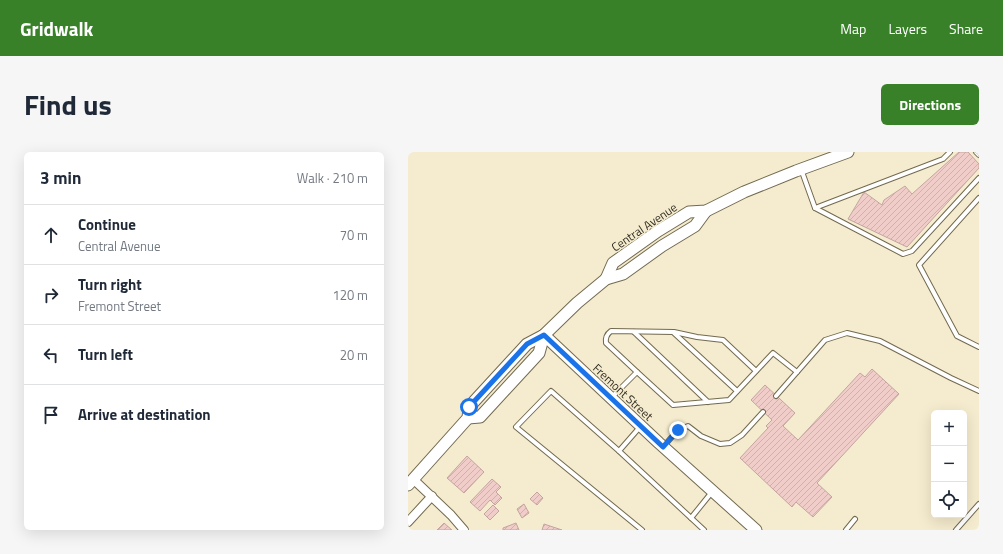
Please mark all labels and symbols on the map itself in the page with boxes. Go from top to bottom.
street label: Central Avenue [607,198,681,256]
street label: Fremont Street [588,359,658,426]
route start [460,398,478,416]
route end [669,421,687,439]

